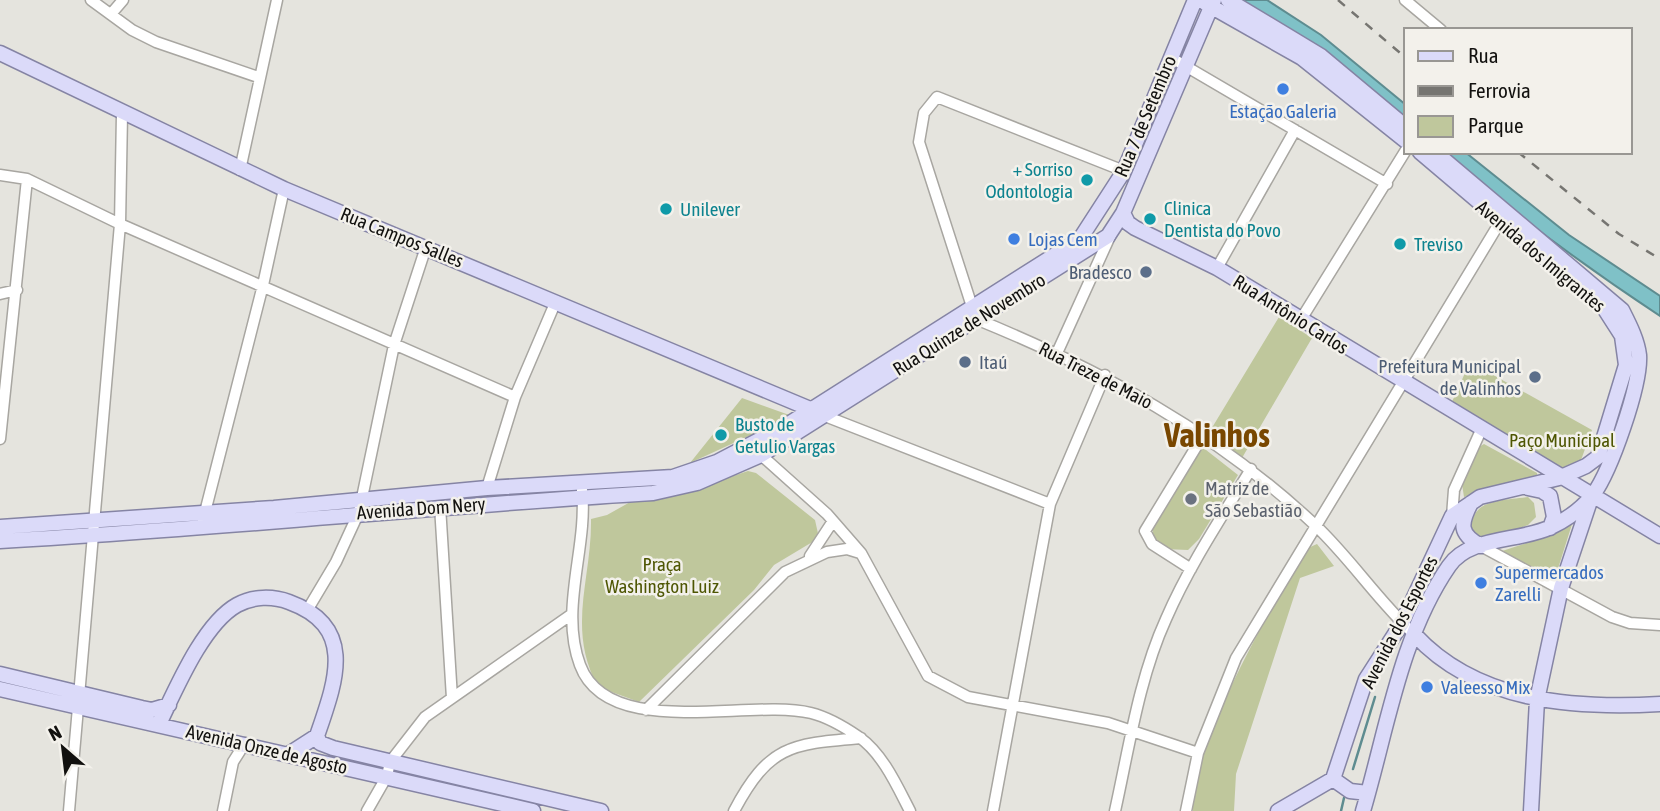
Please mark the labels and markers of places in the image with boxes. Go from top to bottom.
marker: Estação Galeria [1275,81,1291,97]
place label: Estação Galeria [1229,100,1337,122]
place label: + Sorriso Odontologia [985,158,1073,202]
marker: + Sorriso Odontologia [1079,172,1095,188]
place label: Clinica Dentista do Povo [1164,197,1281,241]
place label: Unilever [680,198,740,220]
marker: Unilever [658,201,674,217]
marker: Clinica Dentista do Povo [1142,211,1158,227]
place label: Lojas Cem [1028,228,1098,250]
marker: Lojas Cem [1006,231,1022,247]
place label: Treviso [1414,233,1463,255]
marker: Treviso [1392,236,1408,252]
place label: Bradesco [1069,261,1132,283]
marker: Bradesco [1138,264,1154,280]
place label: Itaú [979,351,1007,373]
marker: Itaú [957,354,973,370]
place label: Prefeitura Municipal de Valinhos [1378,355,1521,399]
marker: Prefeitura Municipal de Valinhos [1527,369,1543,385]
place label: Busto de Getulio Vargas [735,413,836,457]
marker: Busto de Getulio Vargas [713,427,729,443]
place label: Matriz de São Sebastião [1205,477,1302,521]
marker: Matriz de São Sebastião [1183,491,1199,507]
place label: Supermercados Zarelli [1495,561,1604,605]
marker: Supermercados Zarelli [1473,575,1489,591]
place label: Valeesso Mix [1441,676,1531,698]
marker: Valeesso Mix [1419,679,1435,695]

